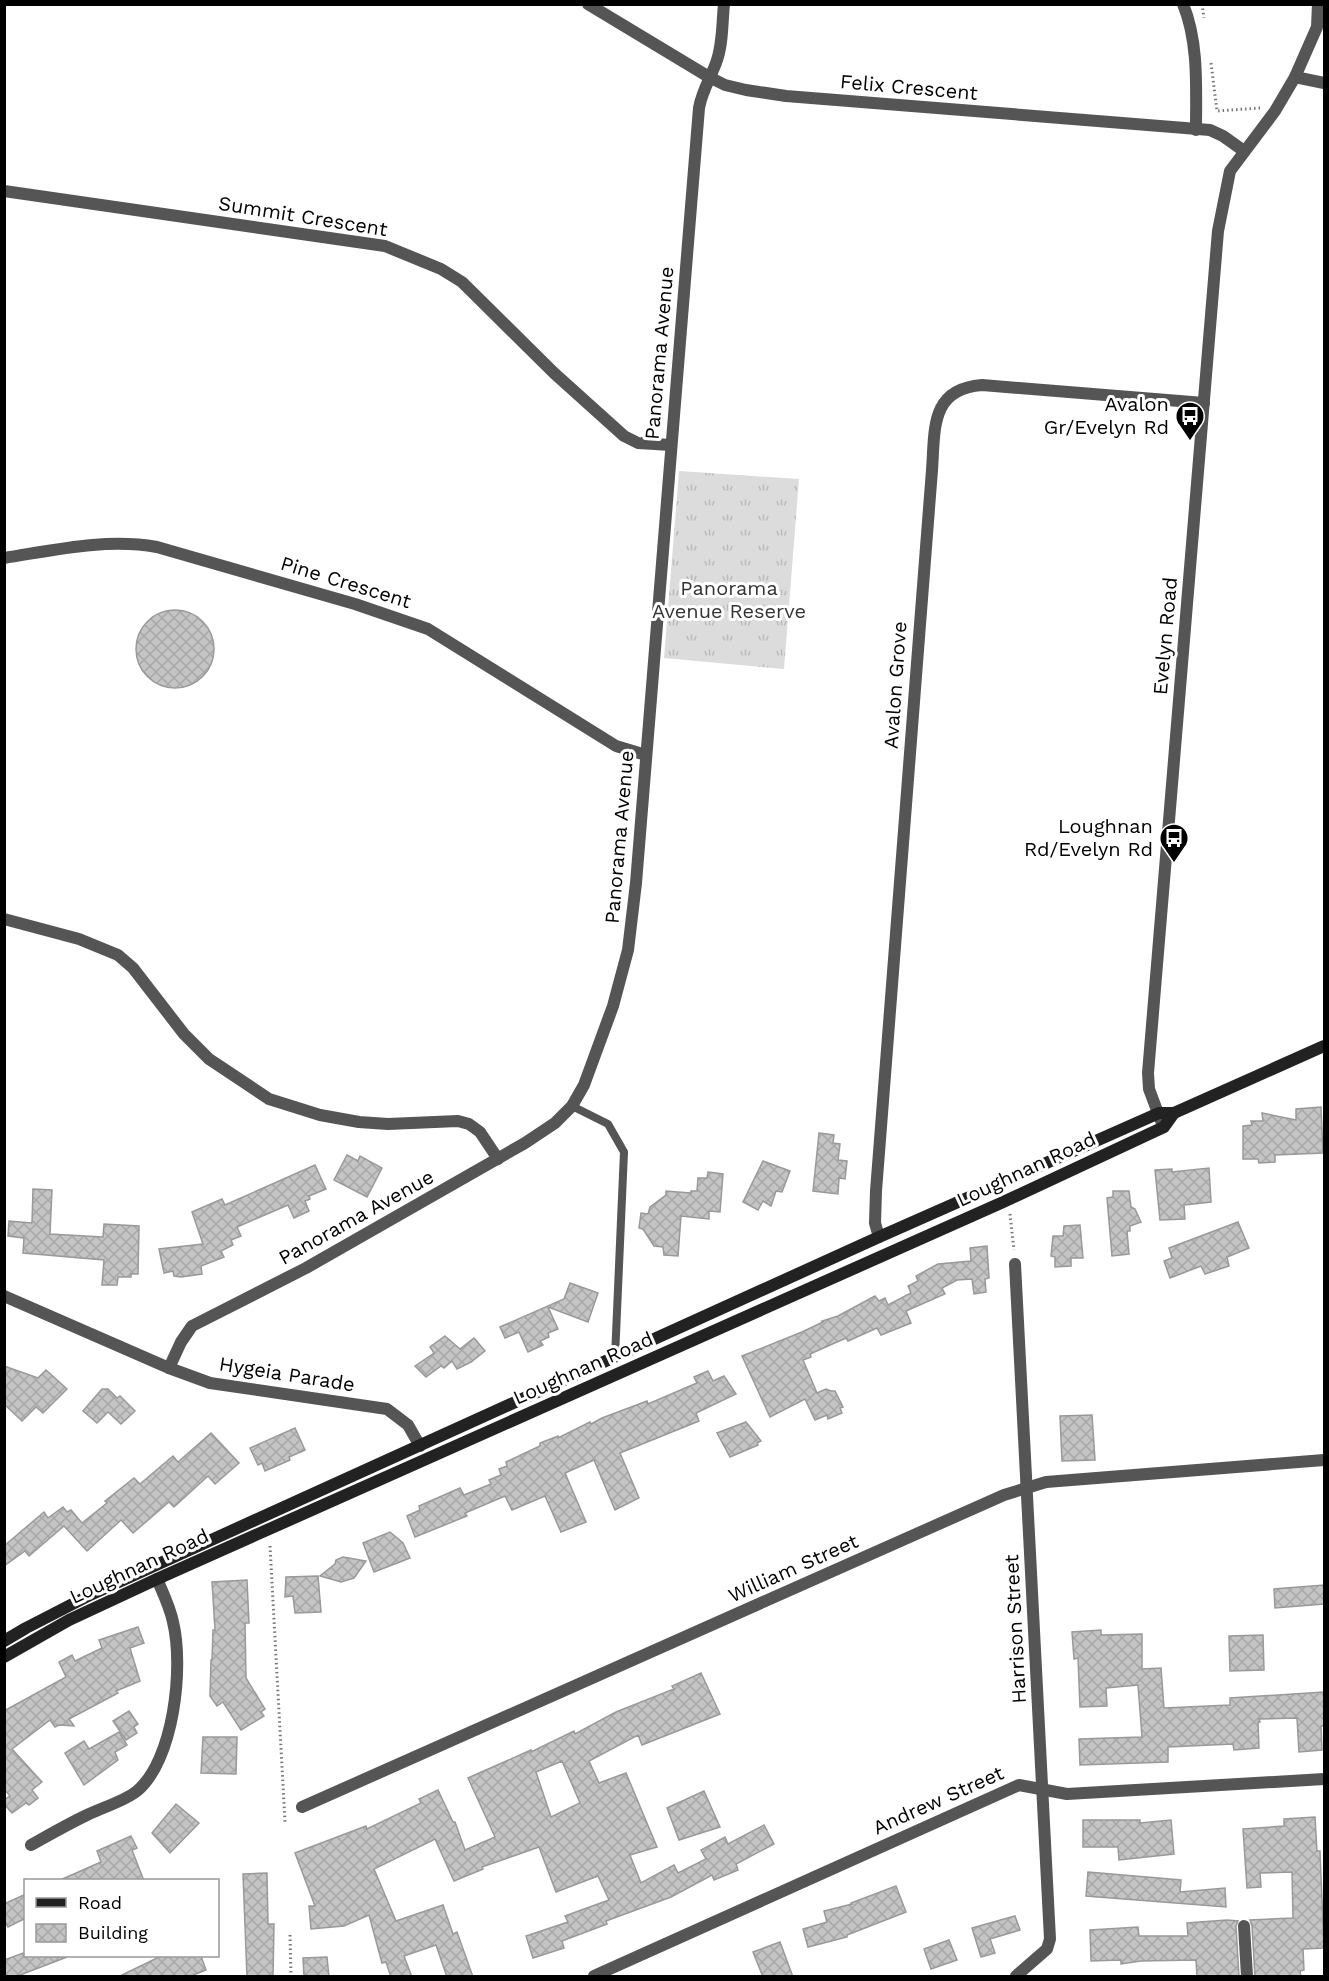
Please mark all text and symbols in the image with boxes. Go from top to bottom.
street label: Felix Crescent [839,69,979,105]
street label: Summit Crescent [217,191,390,241]
street label: Panorama Avenue [639,265,679,441]
place label: Avalon Gr/Evelyn Rd [1044,392,1169,439]
bus stop icon: Avalon Gr/Evelyn Rd [1174,400,1206,442]
street label: Pine Crescent [278,551,415,613]
park label: Panorama Avenue Reserve [652,576,806,623]
street label: Evelyn Road [1148,576,1182,696]
street label: Avalon Grove [879,621,911,749]
street label: Panorama Avenue [599,749,639,925]
place label: Loughnan Rd/Evelyn Rd [1024,814,1153,861]
bus stop icon: Loughnan Rd/Evelyn Rd [1158,822,1190,864]
street label: Loughnan Road [953,1126,1099,1212]
street label: Panorama Avenue [274,1164,438,1270]
street label: Loughnan Road [509,1326,657,1410]
street label: Hygeia Parade [217,1351,357,1397]
street label: Loughnan Road [66,1523,212,1609]
street label: William Street [724,1528,862,1607]
street label: Harrison Street [999,1553,1031,1704]
street label: Andrew Street [869,1760,1008,1840]
legend [24,1879,219,1957]
text: Road [78,1892,122,1913]
text: Building [78,1922,148,1943]

